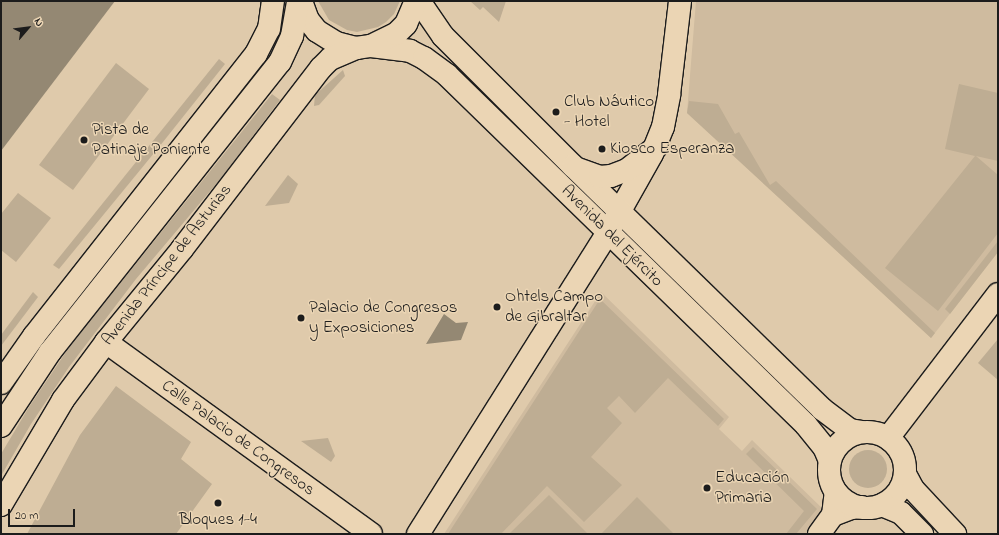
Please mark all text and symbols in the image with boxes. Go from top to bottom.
north arrow [8,8,48,48]
text: N [30,15,47,29]
place label: Club Náutico - Hotel [564,92,654,132]
marker: Club Náutico - Hotel [551,107,561,117]
place label: Pista de Patinaje Poniente [92,120,210,160]
marker: Pista de Patinaje Poniente [79,135,89,145]
place label: Kiosco Esperanza [610,139,734,159]
marker: Kiosco Esperanza [597,144,607,154]
street label: Avenida Príncipe de Asturias [98,180,236,350]
street label: Avenida del Ejército [557,181,667,291]
place label: Ohtels Campo de Gibraltar [505,287,603,327]
place label: Palacio de Congresos y Exposiciones [309,298,457,338]
marker: Ohtels Campo de Gibraltar [492,302,502,312]
marker: Palacio de Congresos y Exposiciones [296,313,306,323]
street label: Calle Palacio de Congresos [157,376,319,500]
place label: Educación Primaria [715,468,789,508]
marker: Educación Primaria [702,483,712,493]
marker: Bloques 1-4 [213,498,223,508]
scale bar [10,501,77,527]
text: 20 m [15,507,38,525]
place label: Bloques 1-4 [179,510,257,530]

